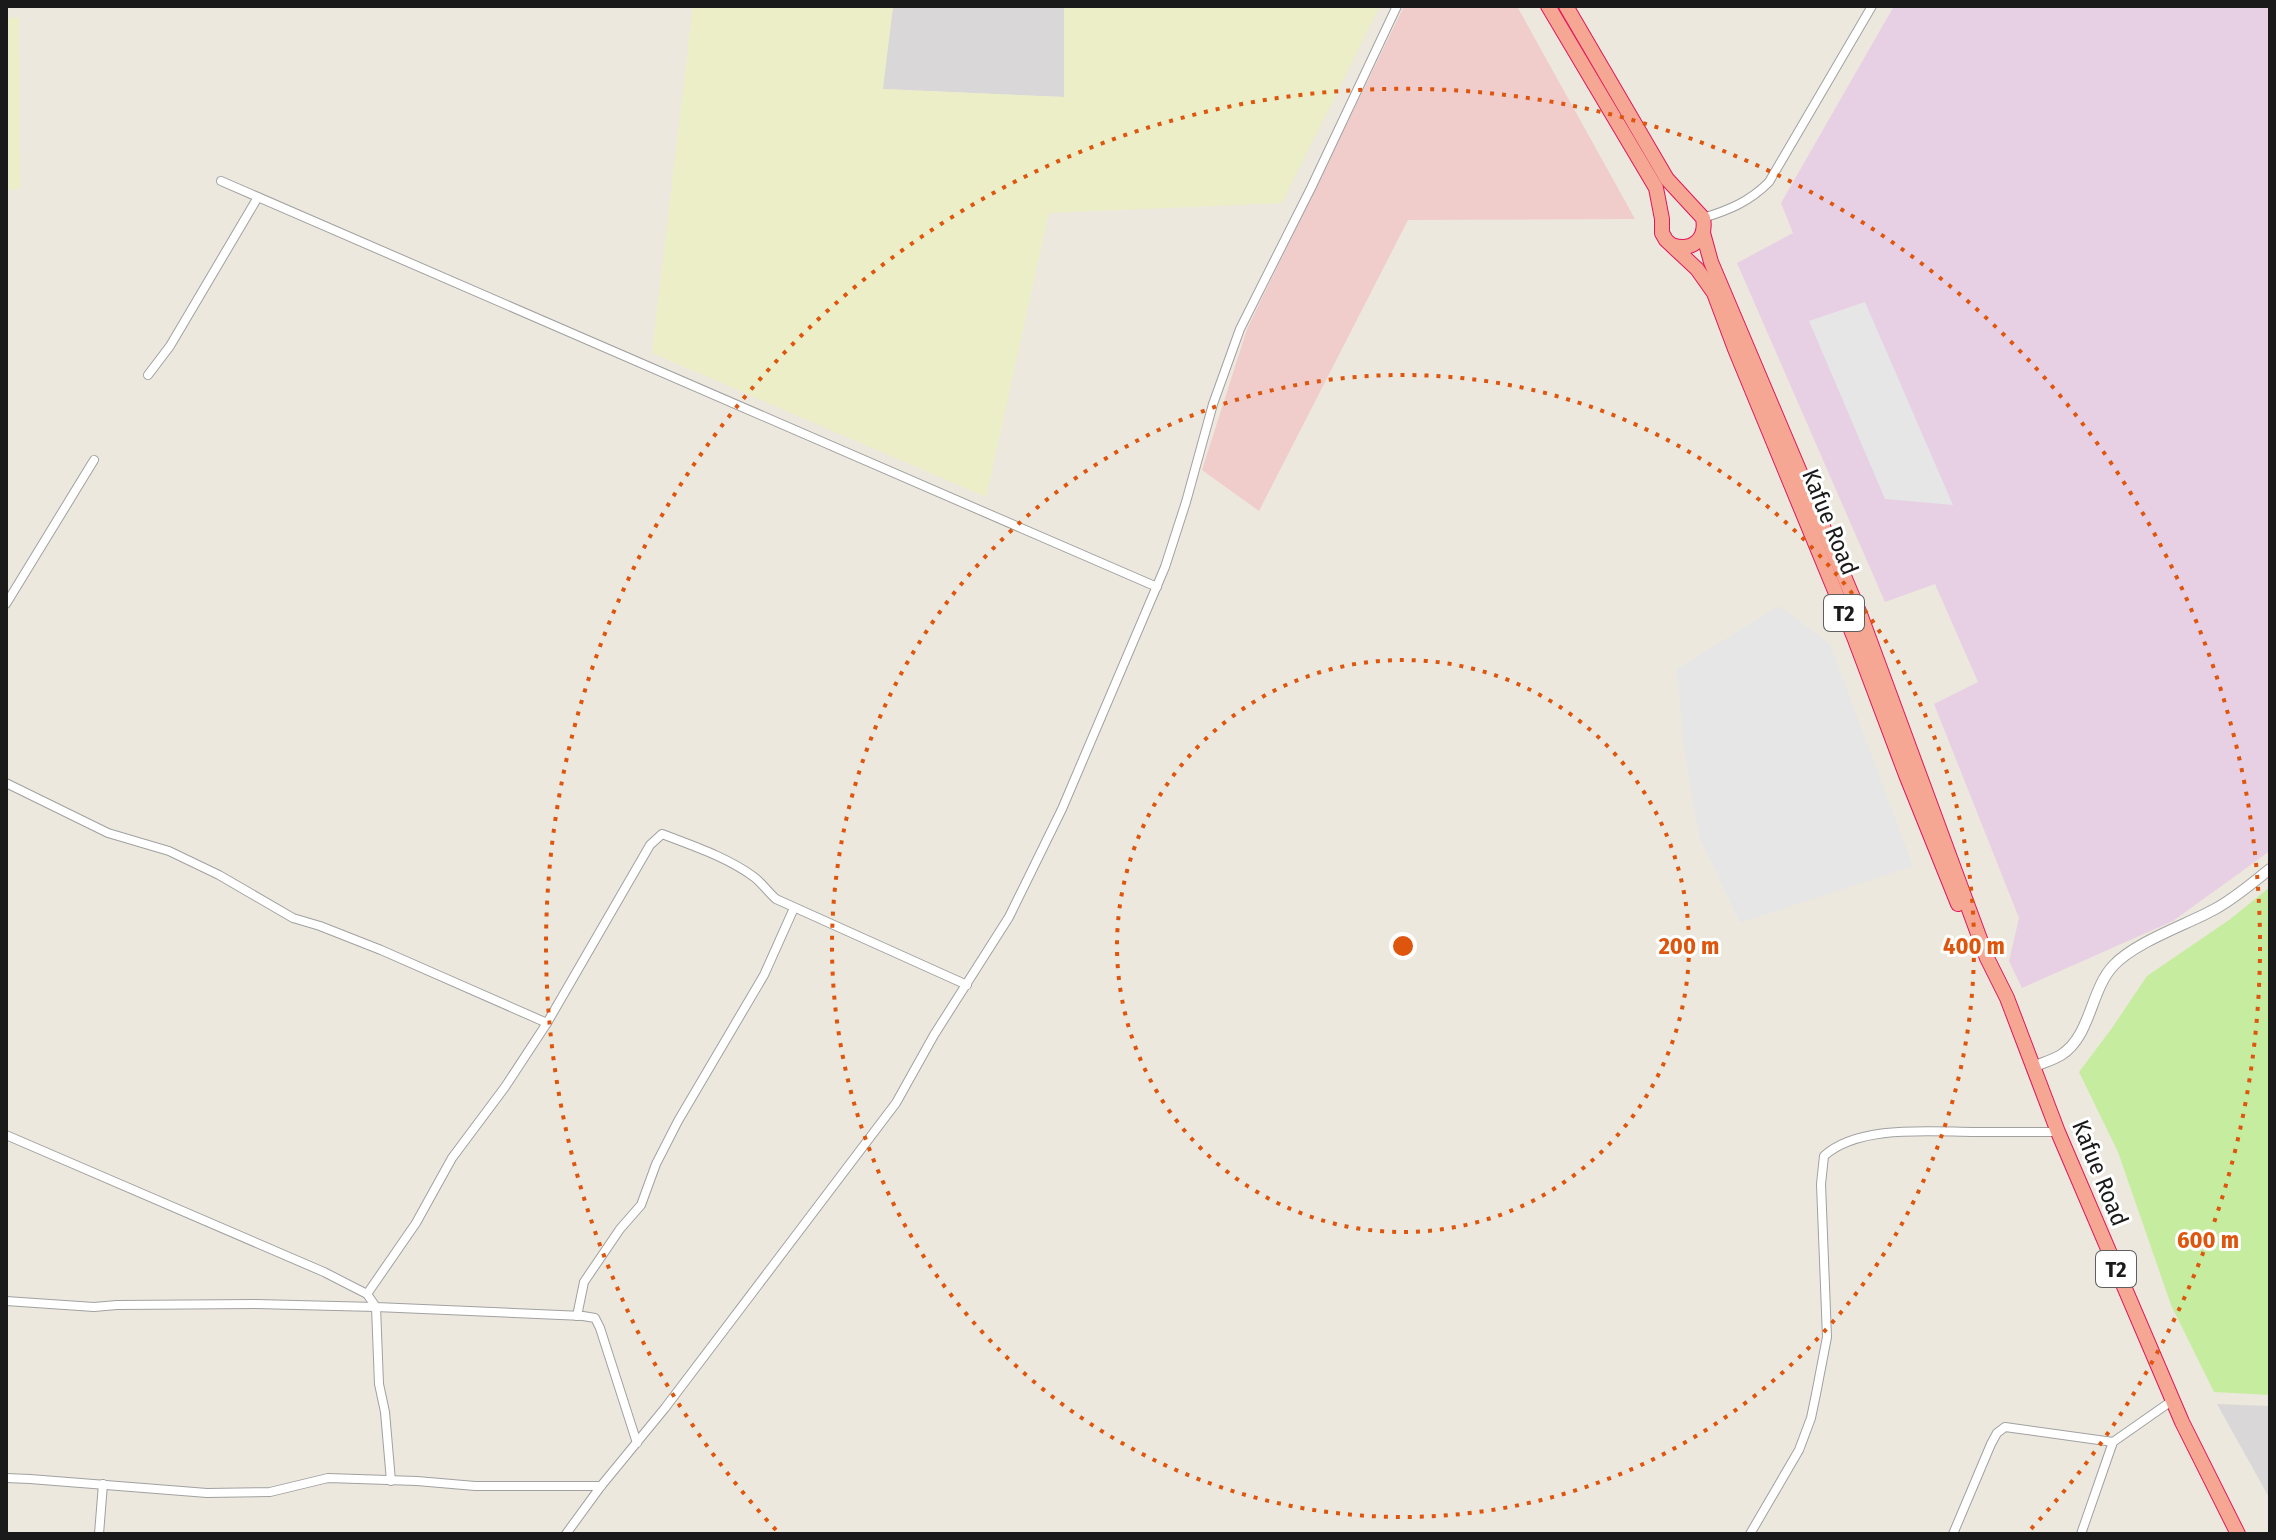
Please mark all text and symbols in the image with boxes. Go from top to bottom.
street label: Kafue Road [1796,465,1864,579]
road number: T2 [1824,595,1864,631]
centre of rings [1389,932,1417,960]
text: 200 m [1658,932,1719,960]
text: 400 m [1943,932,2005,960]
street label: Kafue Road [2066,1116,2134,1230]
text: 600 m [2177,1226,2239,1254]
road number: T2 [2096,1251,2136,1287]

